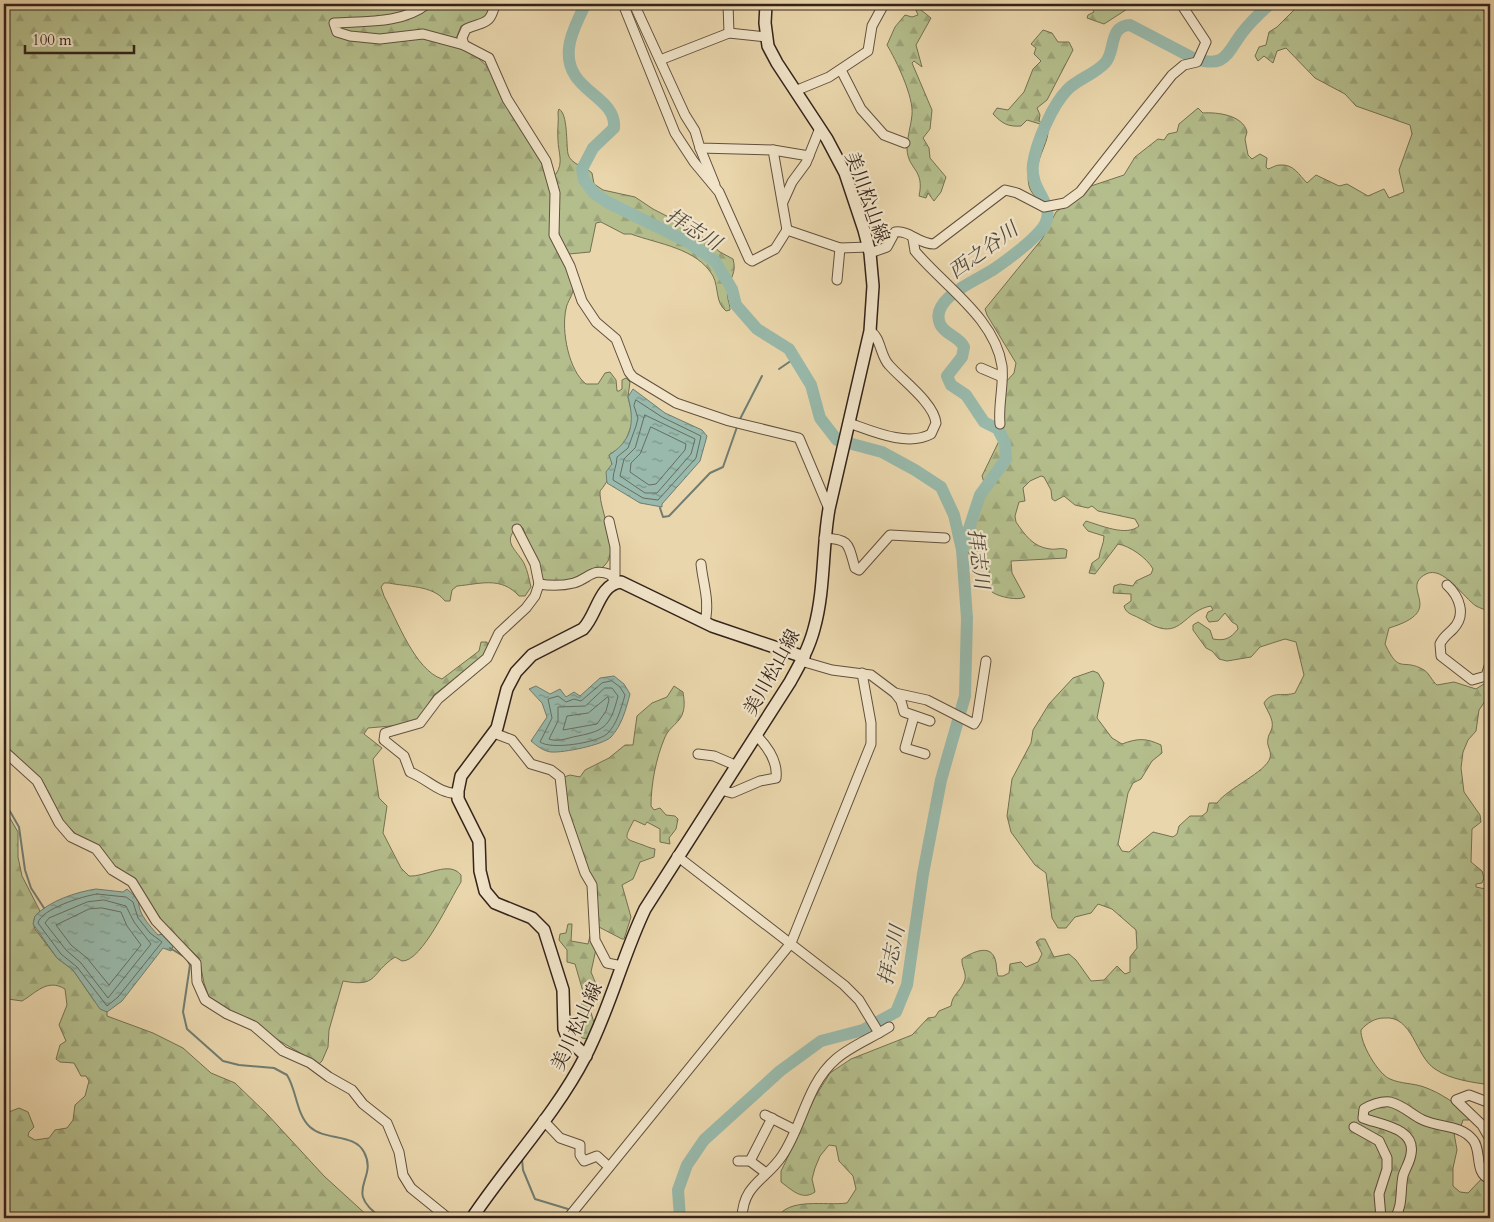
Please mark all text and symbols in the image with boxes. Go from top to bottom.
scale bar [25,22,134,54]
text: 100 m [32,30,72,50]
street label: 美川松山線 [839,148,896,246]
water label: 拝志川 [661,202,728,258]
water label: 西之谷川 [943,215,1025,285]
water label: 拝志川 [961,528,996,592]
street label: 美川松山線 [737,625,806,720]
water label: 拝志川 [872,921,911,987]
street label: 美川松山線 [545,978,609,1075]

